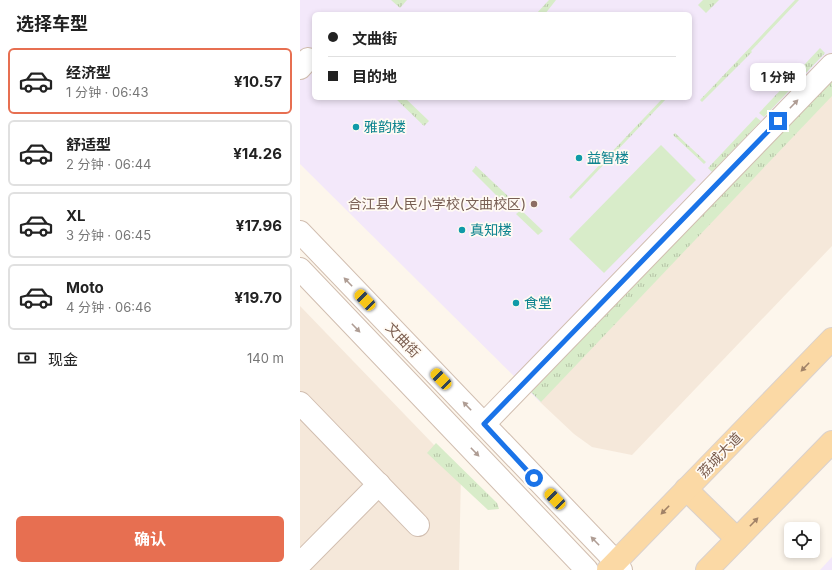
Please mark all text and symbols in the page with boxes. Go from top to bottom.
text: 选择车型 [16,13,88,34]
text: 文曲街 [352,29,397,48]
icon: car [18,63,54,99]
text: 经济型 [66,63,111,82]
callout: 1 分钟 [750,63,806,91]
text: 目的地 [352,67,397,86]
text: 1 分钟 [761,69,795,85]
text: ¥10.57 [234,72,282,91]
text: 1 分钟 · 06:43 [66,84,148,100]
one-way arrow [789,99,799,109]
route end [769,112,787,130]
place label: 雅韵楼 [364,118,406,135]
marker: 雅韵楼 [351,122,361,132]
icon: car [18,135,54,171]
text: 舒适型 [66,135,111,154]
text: ¥14.26 [233,144,282,163]
place label: 益智楼 [587,149,629,166]
marker: 益智楼 [574,153,584,163]
text: 2 分钟 · 06:44 [66,156,151,172]
place label: 合江县人民小学校(文曲校区) [348,195,526,212]
marker: 合江县人民小学校(文曲校区) [529,199,539,209]
text: XL [66,206,86,225]
icon: car [18,207,54,243]
text: ¥17.96 [236,216,282,235]
place label: 真知楼 [470,221,512,238]
marker: 真知楼 [457,225,467,235]
text: 3 分钟 · 06:45 [66,227,151,243]
one-way arrow [343,277,353,287]
text: Moto [66,278,104,297]
icon: car [18,279,54,315]
car [352,287,378,313]
text: ¥19.70 [234,288,282,307]
place label: 食堂 [524,294,552,311]
marker: 食堂 [511,298,521,308]
text: 4 分钟 · 06:46 [66,299,152,315]
street label: 文曲街 [383,319,424,361]
one-way arrow [351,323,361,333]
icon: cash [16,347,38,369]
text: 现金 [48,350,78,369]
text: 140 m [247,350,284,366]
one-way arrow [800,362,810,372]
car [428,366,454,392]
one-way arrow [462,401,472,411]
street label: 荔城大道 [694,429,745,481]
one-way arrow [470,447,480,457]
route start [525,469,543,487]
car [542,486,568,512]
one-way arrow [661,506,670,515]
button: 确认 [16,516,284,562]
one-way arrow [749,517,759,527]
map controls [784,522,820,558]
button: locate [784,522,820,558]
one-way arrow [591,536,600,546]

